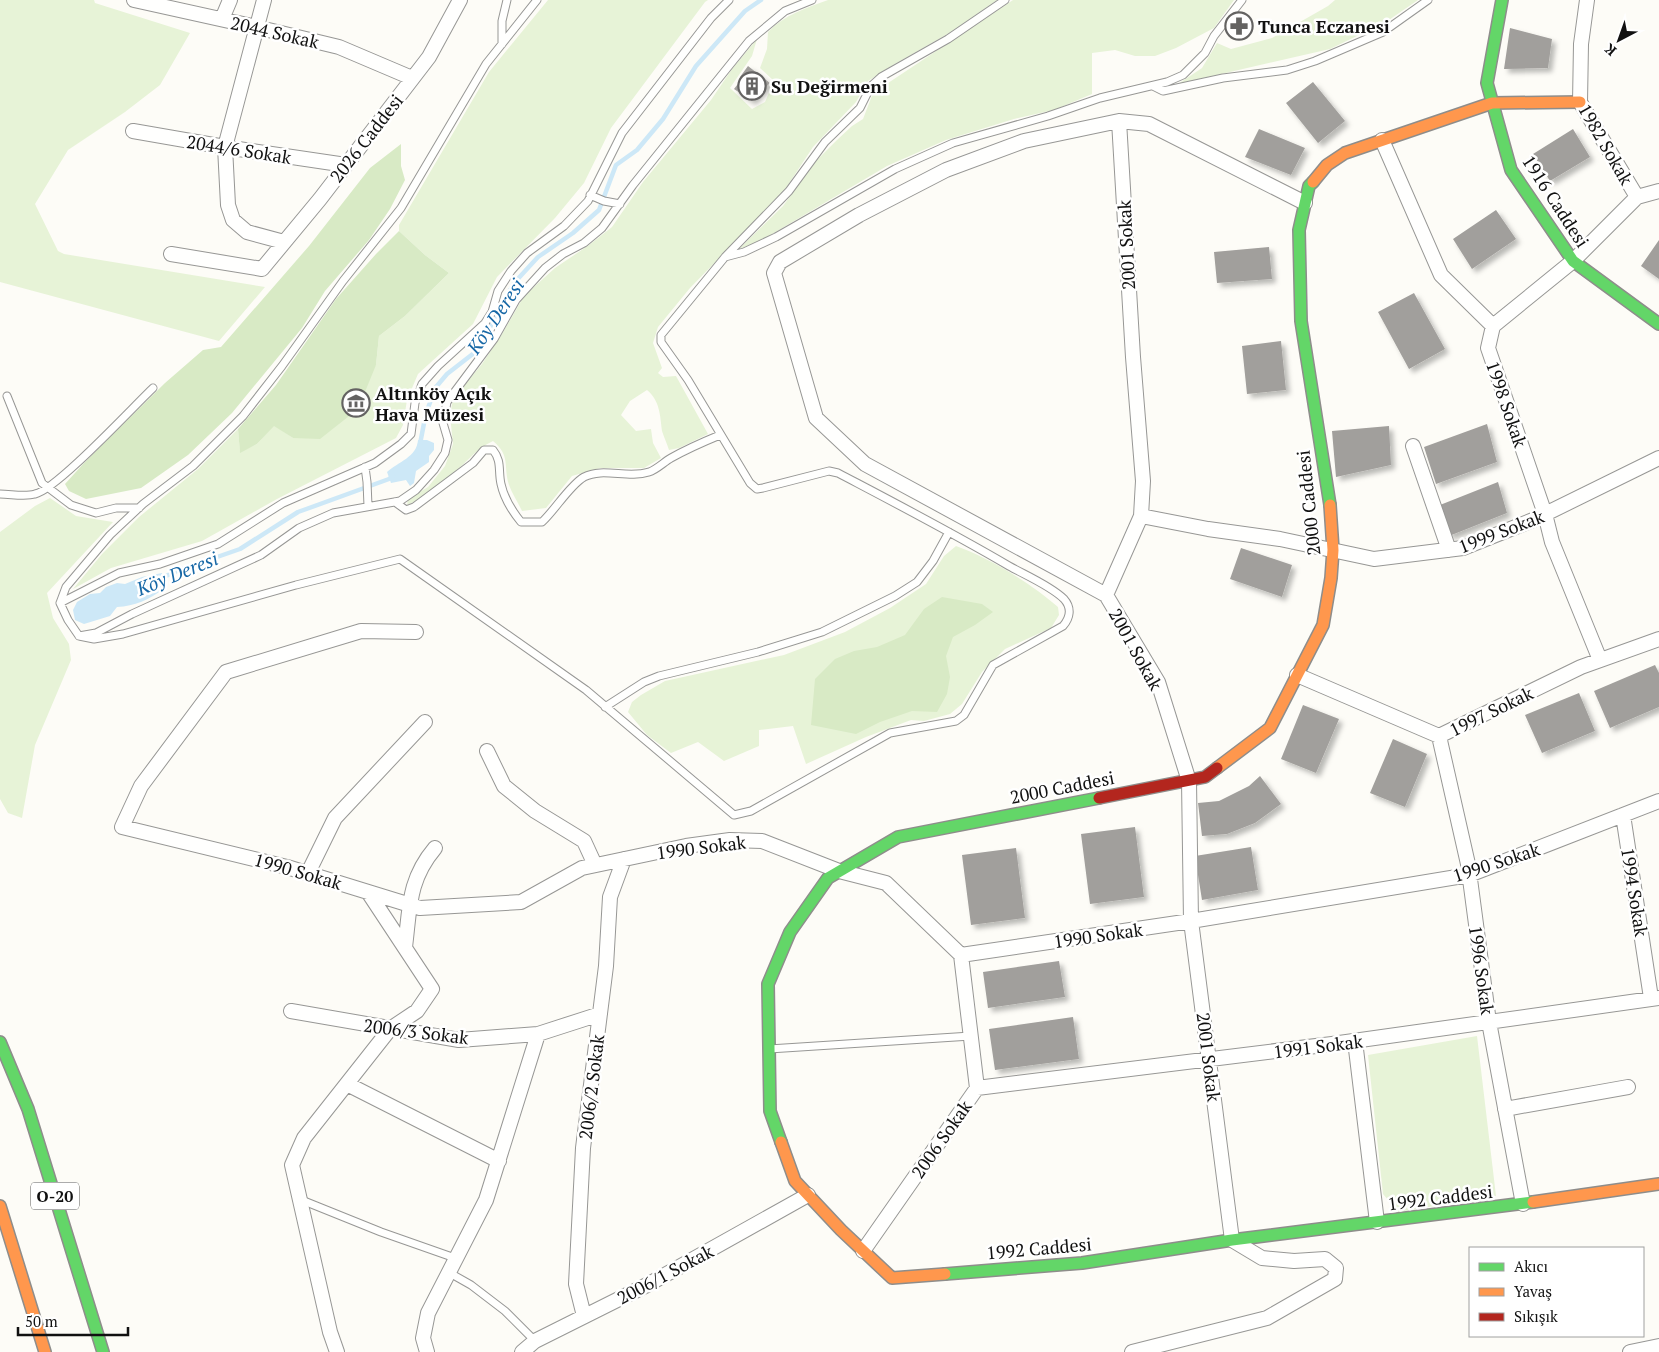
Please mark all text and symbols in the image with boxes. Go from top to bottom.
street label: 2044 Sokak [228,10,322,54]
pharmacy icon: Tunca Eczanesi [1224,11,1254,41]
place label: Tunca Eczanesi [1258,14,1390,38]
north arrow [1594,15,1644,65]
text: K [1600,40,1620,61]
building icon: Su Değirmeni [737,71,767,101]
place label: Su Değirmeni [771,74,888,98]
street label: 2026 Caddesi [324,89,408,187]
street label: 1982 Sokak [1573,99,1639,190]
street label: 2044/6 Sokak [185,129,294,169]
street label: 1916 Caddesi [1517,150,1595,252]
street label: 2001 Sokak [1112,199,1140,291]
water label: Köy Deresi [460,273,530,359]
street label: 1998 Sokak [1481,358,1533,451]
place label: Altınköy Açık Hava Müzesi [375,381,492,426]
museum icon: Altınköy Açık Hava Müzesi [341,388,371,418]
street label: 2000 Caddesi [1291,449,1325,557]
street label: 1999 Sokak [1455,503,1548,558]
water label: Köy Deresi [132,545,222,601]
street label: 2001 Sokak [1104,604,1169,695]
street label: 1997 Sokak [1445,680,1537,742]
street label: 2000 Caddesi [1008,765,1116,809]
street label: 1990 Sokak [655,830,748,864]
street label: 1990 Sokak [1449,836,1543,887]
street label: 1994 Sokak [1616,846,1654,939]
street label: 1990 Sokak [251,847,345,895]
street label: 1990 Sokak [1052,917,1145,953]
street label: 1996 Sokak [1464,924,1500,1017]
street label: 2001 Sokak [1192,1011,1226,1104]
street label: 2006/3 Sokak [362,1013,471,1049]
street label: 1991 Sokak [1272,1029,1365,1063]
street label: 2006/2 Sokak [573,1032,609,1141]
street label: 2006 Sokak [905,1095,977,1183]
street label: 1992 Caddesi [1386,1179,1494,1215]
road number: O-20 [31,1182,79,1210]
street label: 1992 Caddesi [985,1231,1093,1265]
street label: 2006/1 Sokak [613,1238,718,1309]
legend [1469,1247,1644,1337]
text: Akıcı [1514,1256,1548,1276]
text: Yavaş [1514,1281,1552,1301]
scale bar [18,1304,128,1336]
text: Sıkışık [1514,1306,1558,1326]
text: 50 m [25,1311,58,1331]

